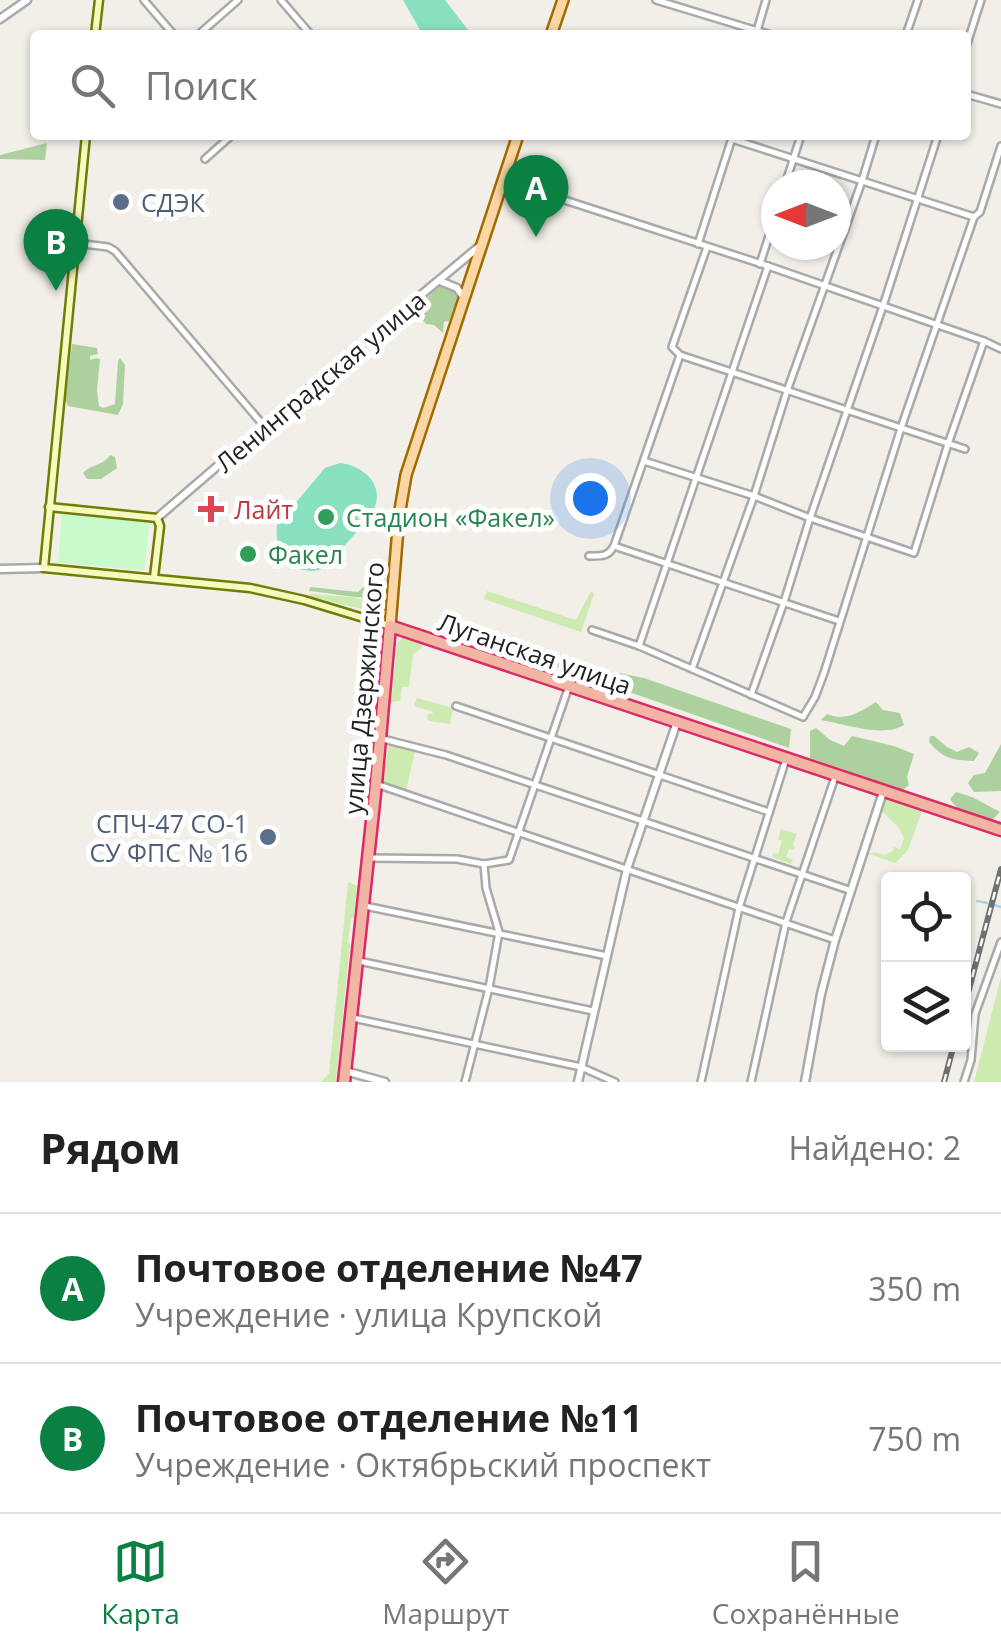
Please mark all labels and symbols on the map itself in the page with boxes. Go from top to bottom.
pin: A [504,154,568,237]
north arrow [761,170,851,260]
place label: СДЭК [141,185,206,219]
marker: СДЭК [110,191,132,213]
pin: B [23,208,88,291]
street label: Ленинградская улица [208,283,432,479]
your location [565,473,616,524]
place label: Лайт [234,492,293,526]
marker: Лайт [198,496,224,522]
place label: Стадион «Факел» [346,500,555,534]
marker: Стадион «Факел» [315,506,337,528]
place label: Факел [268,537,343,571]
marker: Факел [237,543,259,565]
street label: улица Дзержинского [335,560,391,816]
street label: Луганская улица [434,604,636,702]
place label: СПЧ-47 СО-1 СУ ФПС № 16 [89,806,248,869]
marker: СПЧ-47 СО-1 СУ ФПС № 16 [257,826,279,848]

